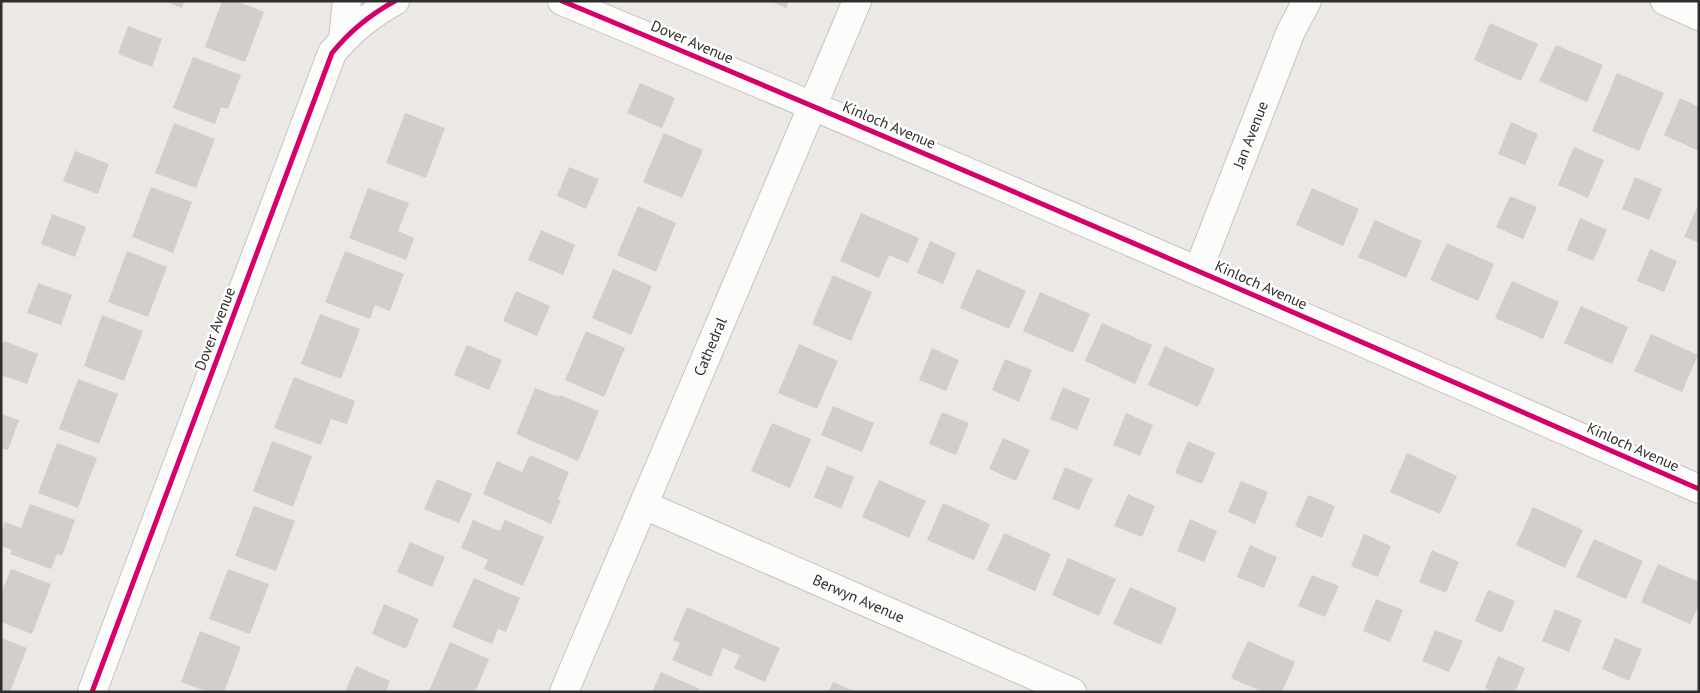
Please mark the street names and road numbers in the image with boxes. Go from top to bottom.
street label: Dover Avenue [648,16,736,67]
street label: Kinloch Avenue [840,96,939,153]
street label: Jan Avenue [1228,98,1272,172]
street label: Kinloch Avenue [1212,256,1310,313]
street label: Dover Avenue [190,284,239,373]
street label: Cathedral [689,314,731,379]
street label: Kinloch Avenue [1584,418,1682,475]
street label: Berwyn Avenue [810,570,907,627]

